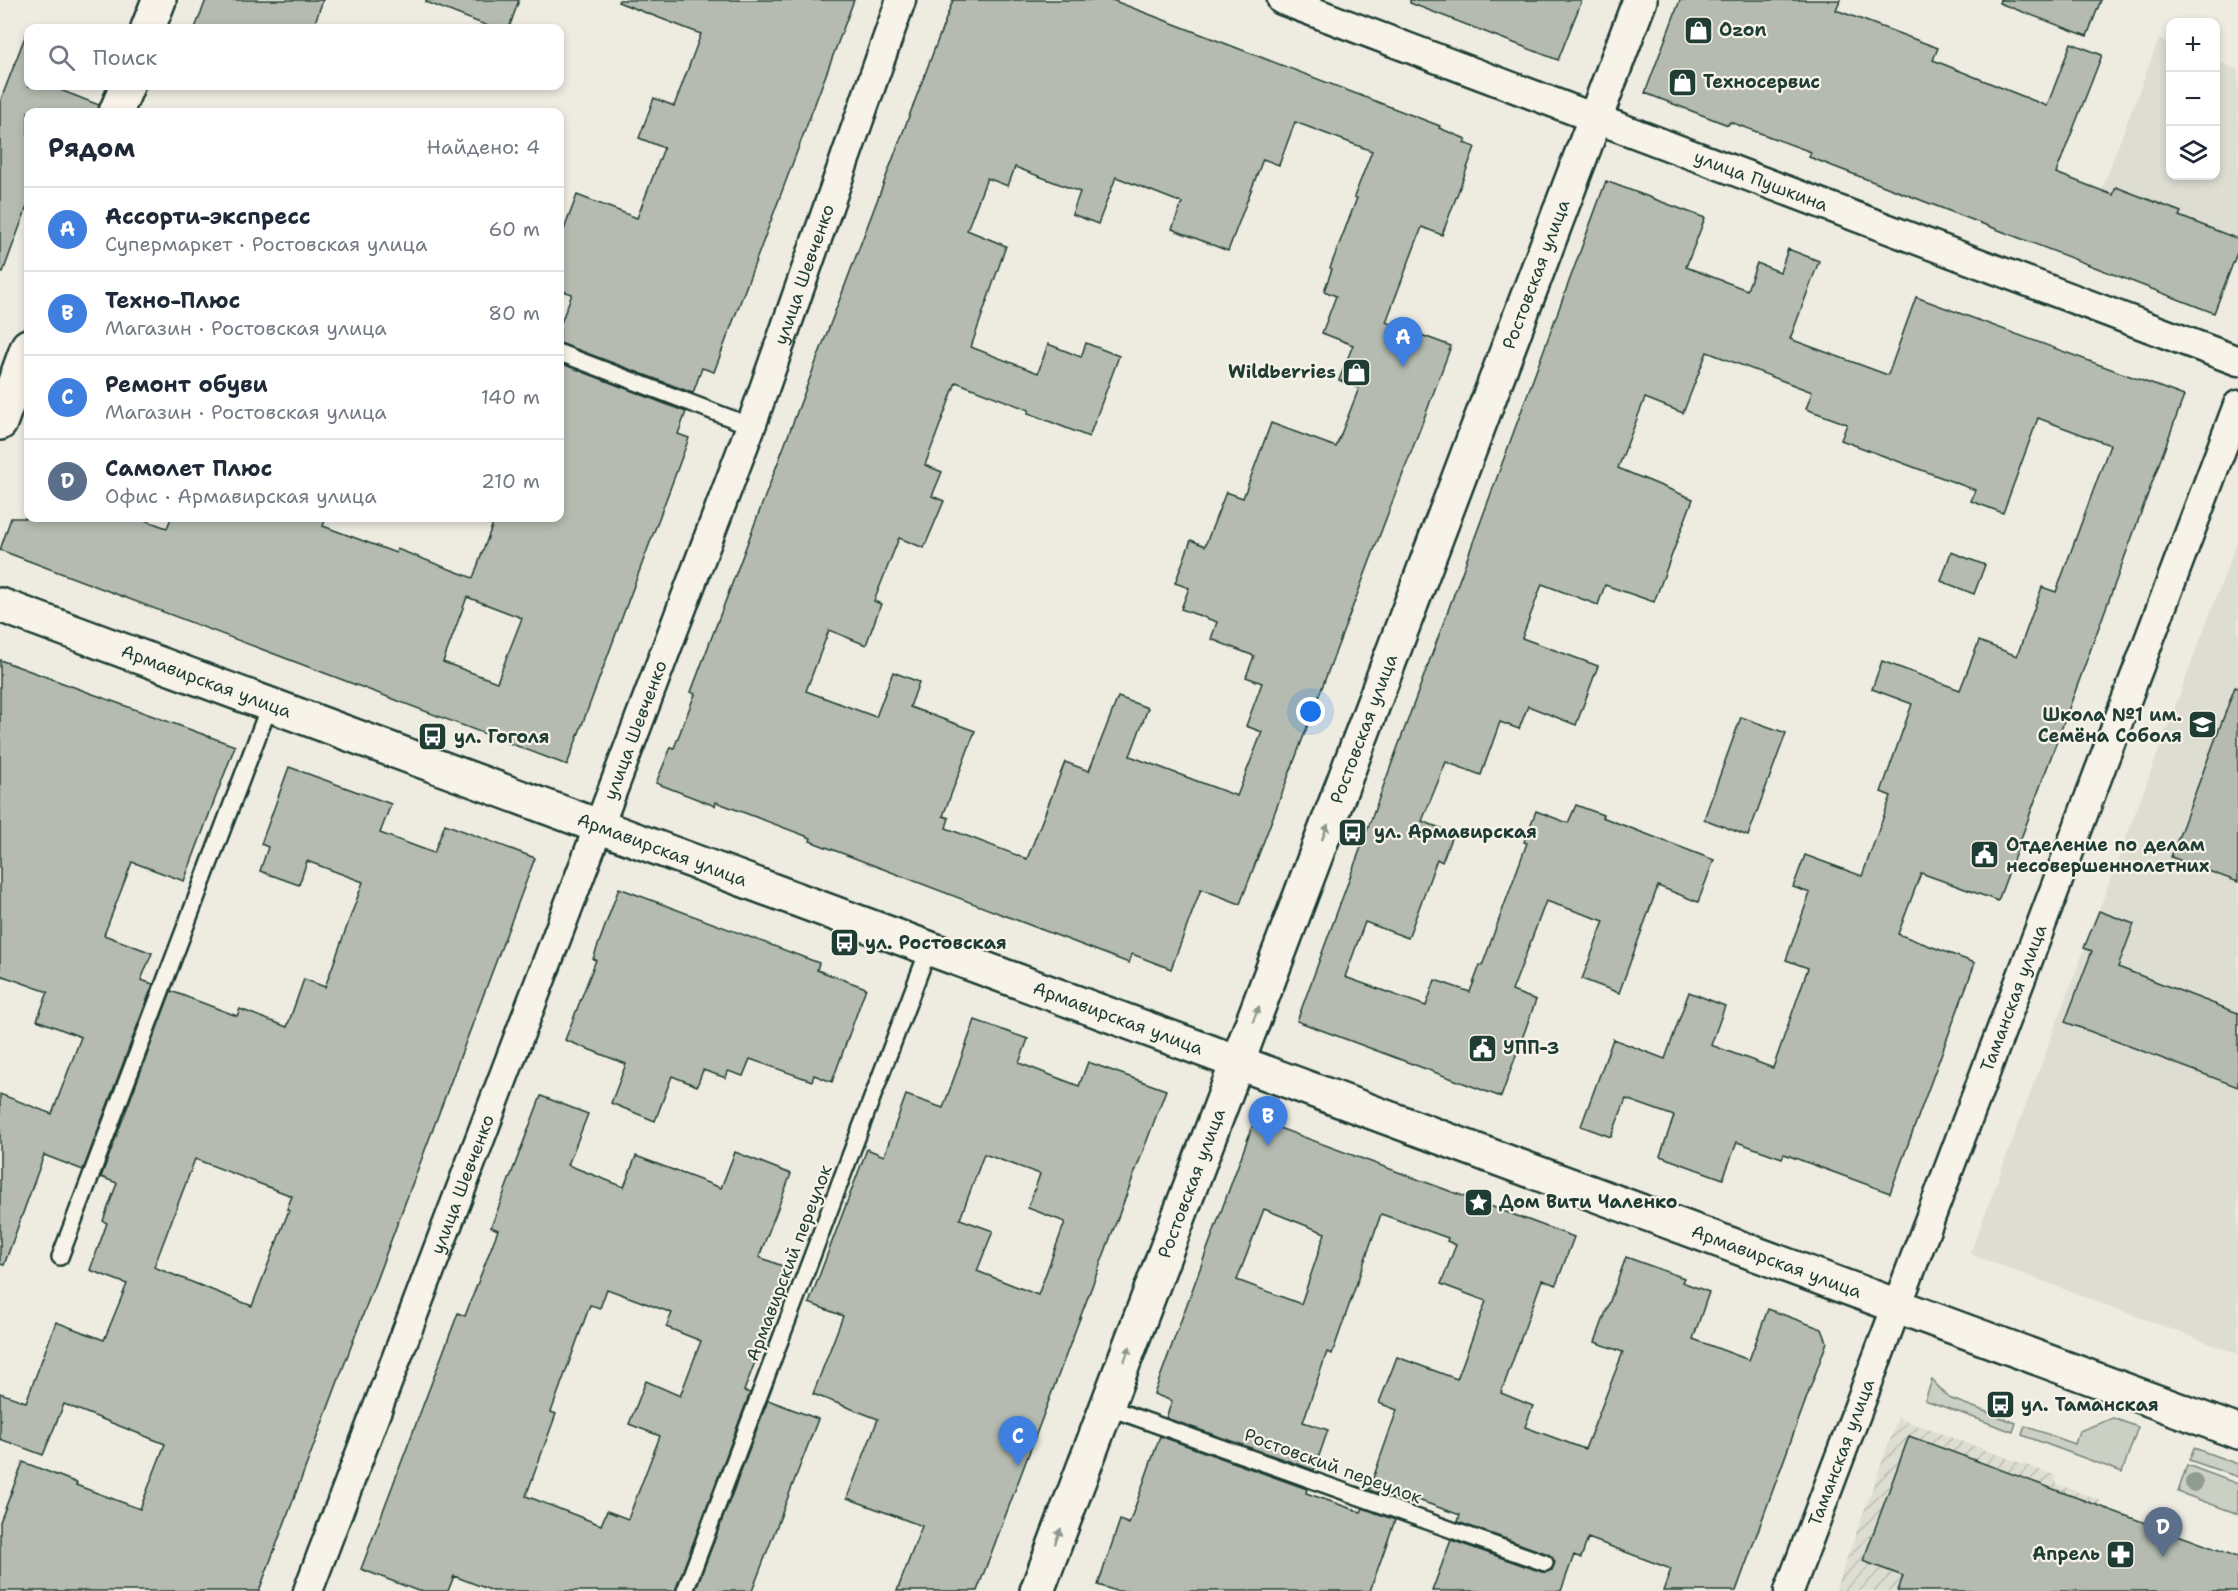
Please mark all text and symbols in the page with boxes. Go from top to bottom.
shop icon: Ozon [1682,14,1714,46]
place label: Ozon [1719,18,1766,42]
map controls [2166,18,2220,180]
button: + [2166,18,2220,72]
search box [24,24,564,90]
icon: search [45,41,78,74]
text: Поиск [93,43,157,72]
shop icon: Техносервис [1666,66,1698,98]
place label: Техносервис [1703,70,1820,94]
button: − [2166,72,2220,126]
button: layers [2166,126,2220,180]
text: Рядом [48,130,135,165]
text: Найдено: 4 [427,134,540,160]
street label: улица Пушкина [1691,145,1831,217]
street label: Ростовская улица [1497,196,1575,353]
street label: улица Шевченко [769,201,840,348]
text: Ассорти-экспресс [105,202,311,231]
text: A [60,216,75,242]
text: 60 m [488,216,540,242]
text: Супермаркет · Ростовская улица [105,231,427,257]
text: Техно-Плюс [105,286,240,315]
text: B [61,300,74,326]
text: 80 m [488,300,540,326]
text: Магазин · Ростовская улица [105,315,387,341]
pin: A [1384,318,1422,367]
shop icon: Wildberries [1341,356,1373,388]
place label: Wildberries [1228,360,1336,384]
text: Ремонт обуви [105,370,268,399]
text: C [61,384,74,410]
text: 140 m [481,384,540,410]
text: Магазин · Ростовская улица [105,399,387,425]
text: Самолет Плюс [105,454,272,483]
text: D [60,468,75,494]
text: 210 m [481,468,540,494]
text: Офис · Армавирская улица [105,483,377,509]
street label: Армавирская улица [118,639,295,724]
street label: Ростовская улица [1324,651,1403,807]
street label: улица Шевченко [598,657,673,803]
your location [1296,697,1325,726]
place label: Школа №1 им. Семёна Соболя [2038,703,2182,748]
school or university icon: Школа №1 им. Семёна Соболя [2187,709,2219,741]
bus stop icon: ул. Гоголя [417,721,449,753]
place label: ул. Гоголя [454,725,549,749]
street label: Армавирская улица [574,807,751,892]
bus stop icon: ул. Армавирская [1337,816,1369,848]
place label: ул. Армавирская [1374,820,1537,844]
one-way arrow [1321,823,1330,841]
place label: Отделение по делам несовершеннолетних [2006,833,2209,878]
public building icon: Отделение по делам несовершеннолетних [1969,839,2001,871]
street label: Таманская улица [1975,921,2052,1075]
bus stop icon: ул. Ростовская [828,927,860,959]
place label: ул. Ростовская [865,931,1007,955]
street label: Армавирская улица [1030,976,1206,1061]
one-way arrow [1251,1005,1261,1023]
public building icon: УПП-3 [1466,1032,1498,1064]
place label: УПП-3 [1503,1036,1559,1060]
pin: B [1248,1096,1288,1146]
street label: Ростовская улица [1152,1105,1231,1262]
street label: улица Шевченко [425,1111,500,1258]
street label: Армавирский переулок [740,1161,838,1365]
place icon: Дом Вити Чаленко [1462,1186,1494,1218]
place label: Дом Вити Чаленко [1499,1190,1678,1214]
street label: Армавирская улица [1688,1219,1865,1304]
one-way arrow [1123,1345,1132,1363]
street label: Таманская улица [1803,1376,1880,1530]
bus stop icon: ул. Таманская [1984,1389,2016,1421]
place label: ул. Таманская [2021,1393,2159,1417]
pin: C [998,1416,1038,1466]
street label: Ростовский переулок [1241,1423,1426,1509]
pin: D [2144,1508,2182,1557]
one-way arrow [1054,1527,1063,1545]
pharmacy icon: Апрель [2105,1538,2137,1570]
place label: Апрель [2032,1542,2100,1566]

